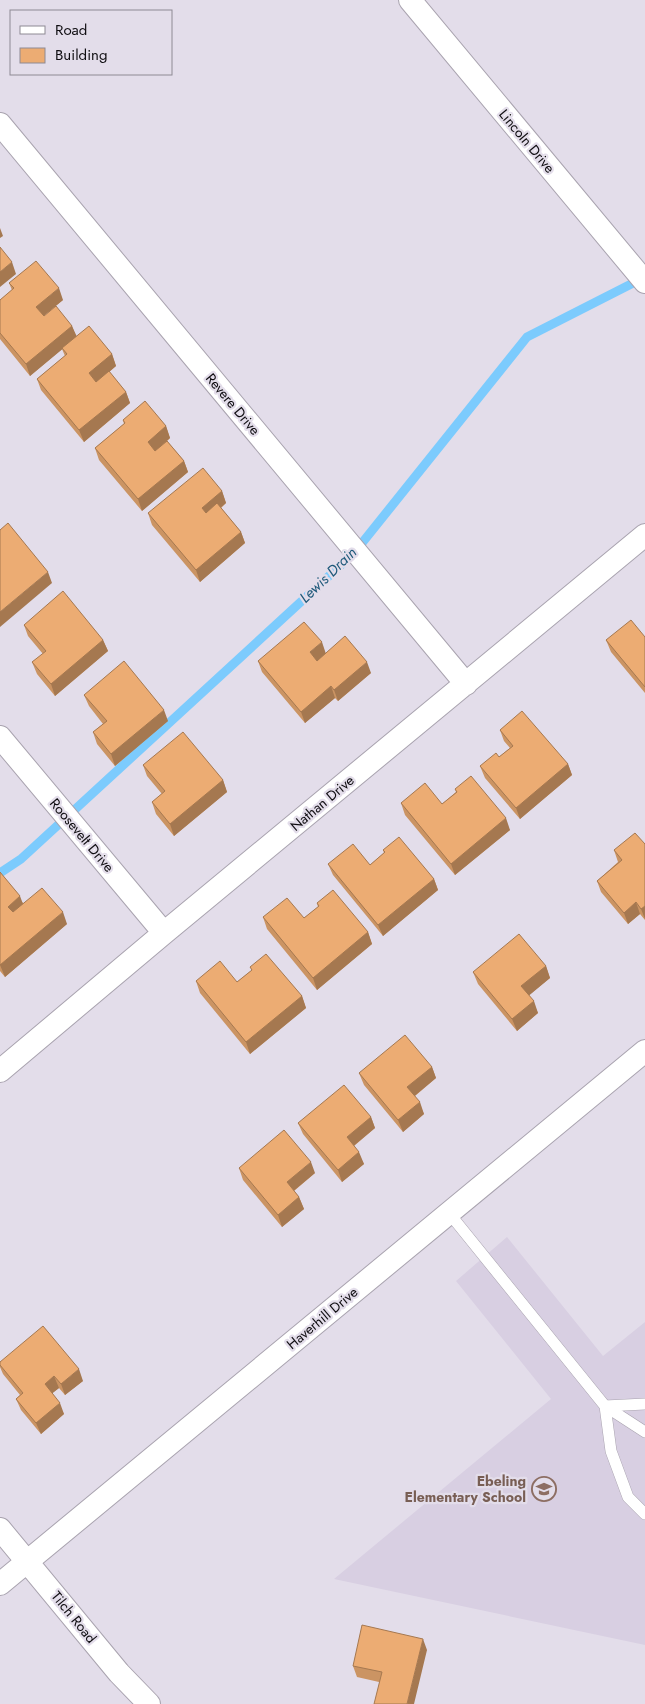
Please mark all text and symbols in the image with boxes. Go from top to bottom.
legend [10,10,172,75]
text: Road [55,19,87,41]
text: Building [55,44,107,66]
street label: Lincoln Drive [494,105,560,177]
street label: Revere Drive [201,369,265,439]
water label: Lewis Drain [294,542,362,608]
street label: Nathan Drive [286,770,358,836]
street label: Roosevelt Drive [45,794,119,876]
street label: Haverhill Drive [282,1282,362,1354]
place label: Ebeling Elementary School [405,1471,526,1507]
school or university icon: Ebeling Elementary School [531,1476,557,1502]
street label: Tilch Road [47,1587,101,1647]

